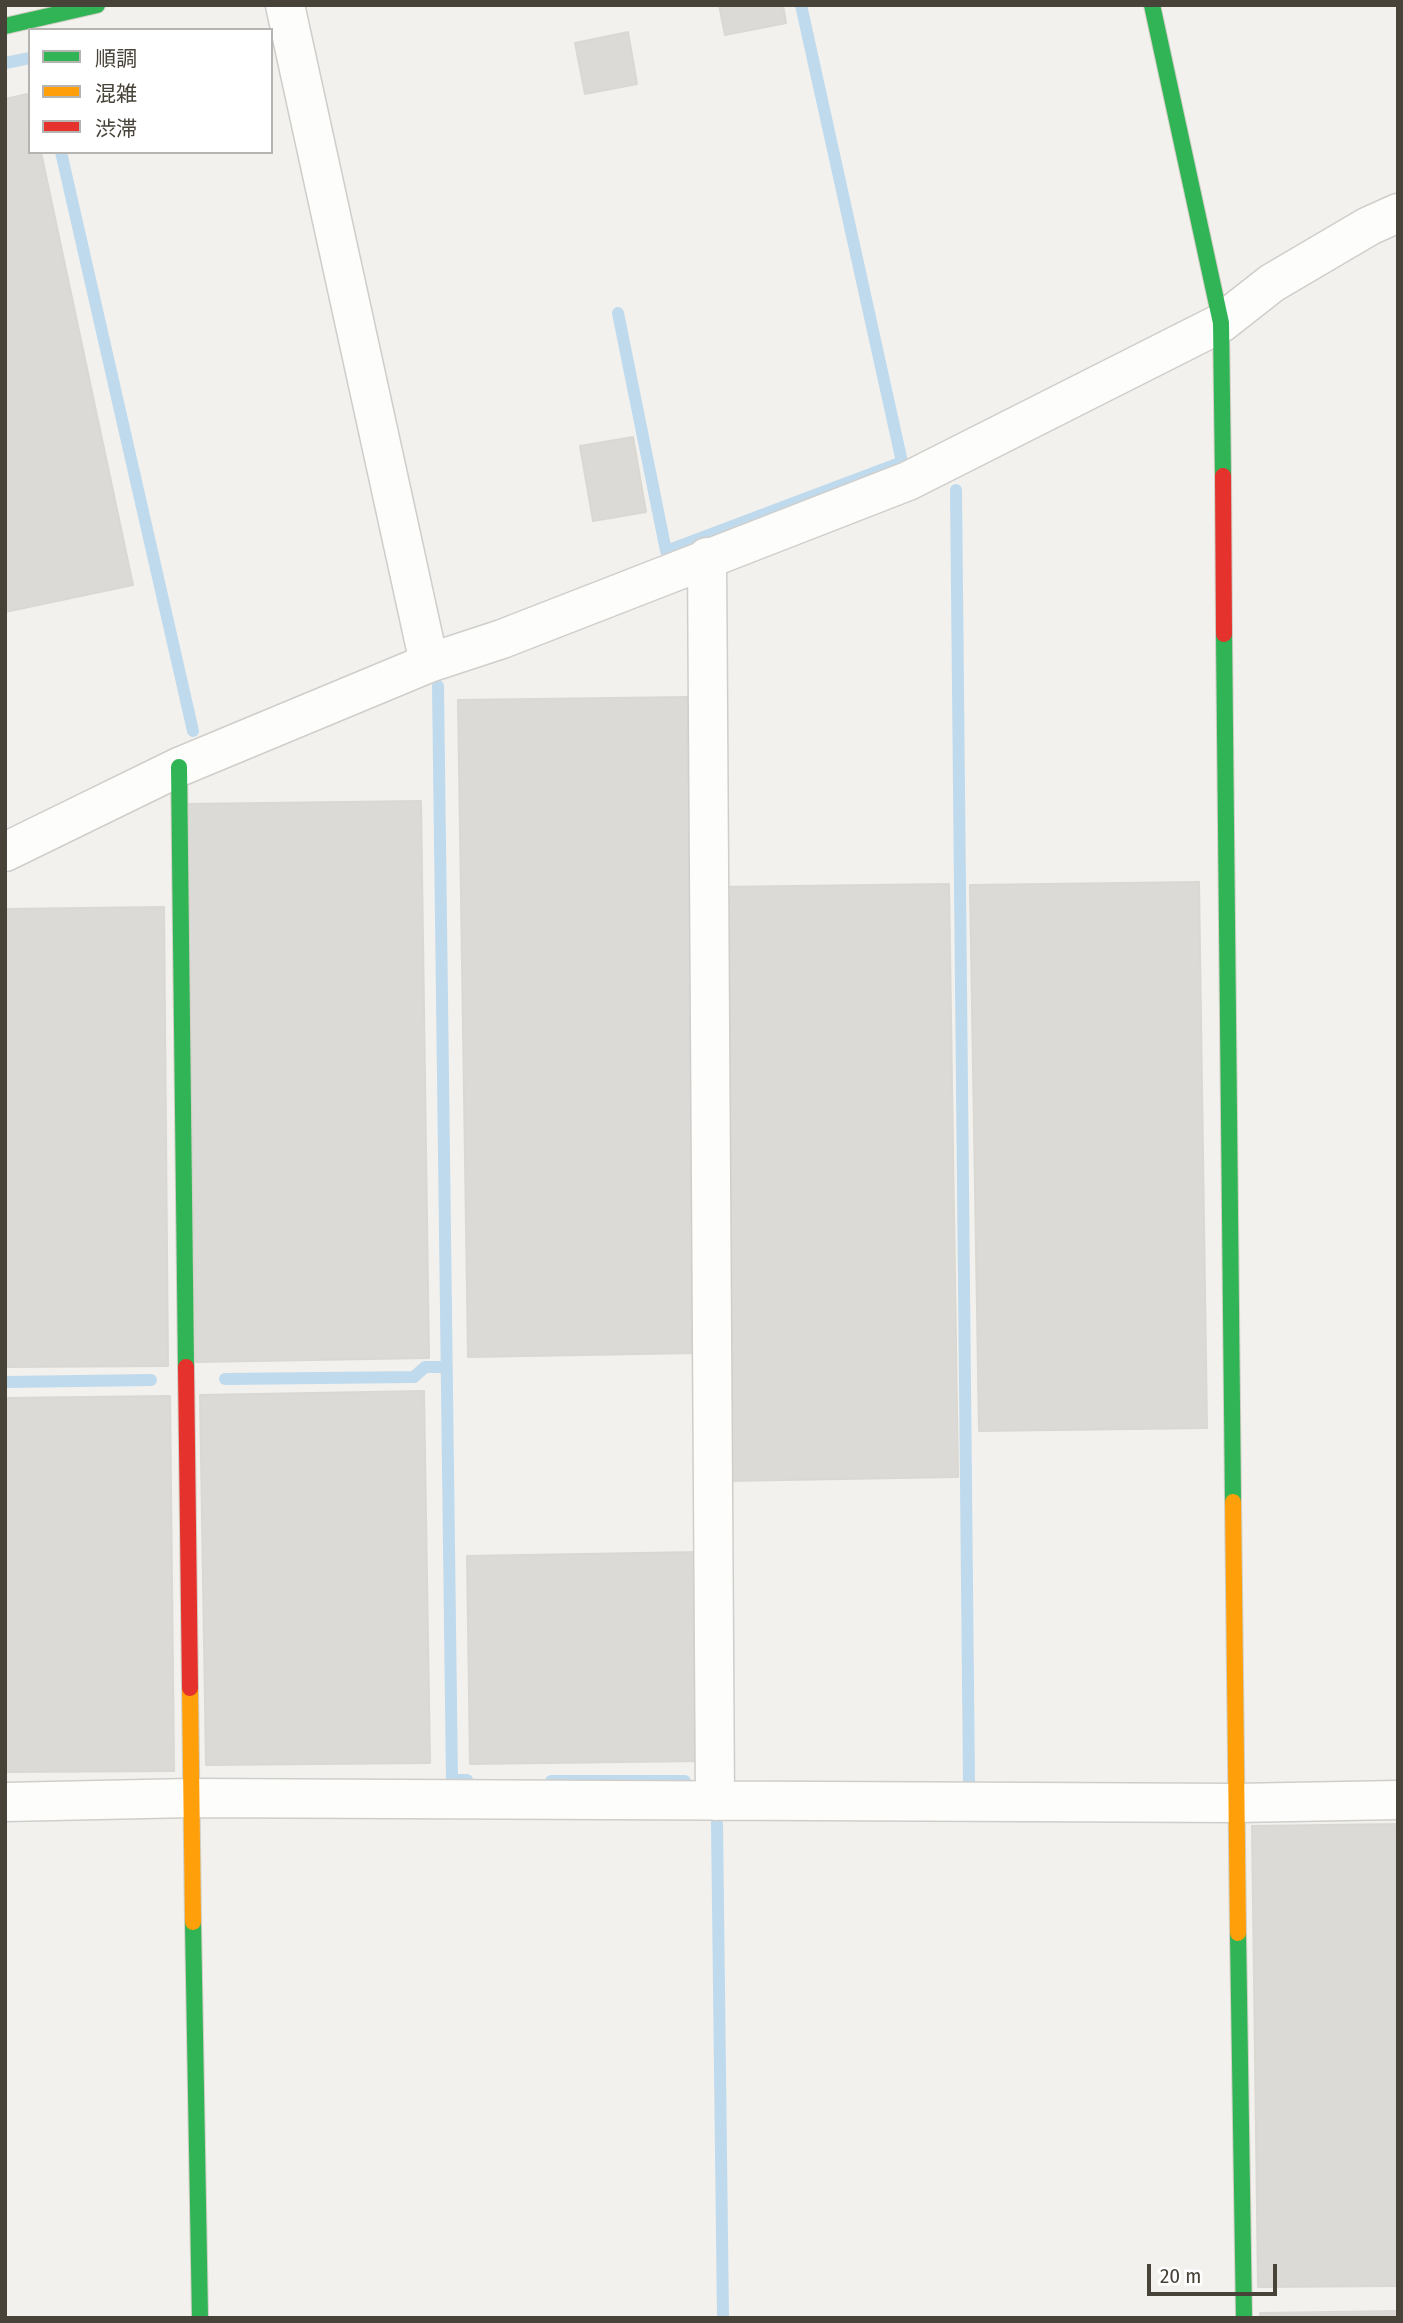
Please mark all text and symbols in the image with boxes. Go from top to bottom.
legend [28,28,273,154]
text: 順調 [95,46,137,72]
text: 混雑 [95,81,137,107]
text: 渋滞 [95,116,137,142]
scale bar [1151,2250,1280,2294]
text: 20 m [1160,2263,1201,2289]

